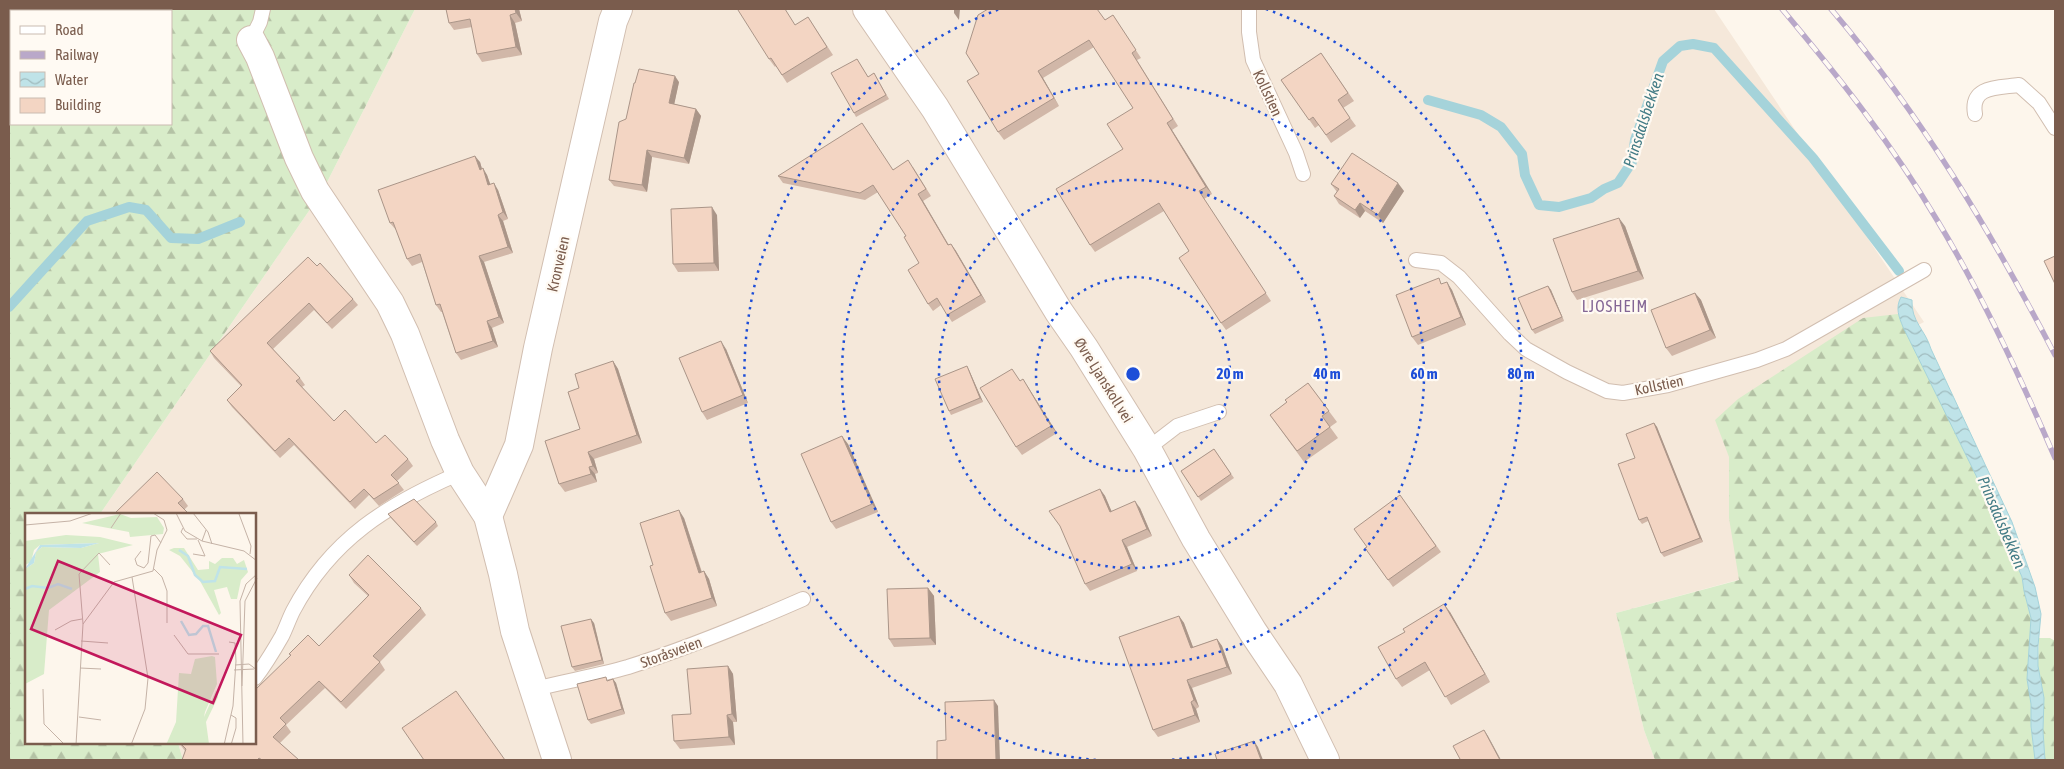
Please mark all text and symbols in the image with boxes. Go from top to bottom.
legend [10,10,172,125]
text: Road [55,21,84,38]
text: Railway [55,46,99,63]
street label: Kollstien [1250,67,1286,119]
water label: Prinsdalsbekken [1619,70,1667,169]
text: Water [55,71,88,88]
text: Building [55,96,101,113]
street label: Kronveien [543,235,573,293]
district label: LJOSHEIM [1582,297,1648,315]
street label: Øvre Ljanskoll vei [1071,334,1137,426]
centre of rings [1124,365,1142,383]
text: 20 m [1217,365,1244,382]
text: 40 m [1313,365,1341,382]
text: 60 m [1411,365,1438,382]
text: 80 m [1508,365,1535,382]
street label: Kollstien [1633,372,1685,398]
water label: Prinsdalsbekken [1975,473,2030,571]
inset map [25,513,256,744]
street label: Storåsveien [638,633,704,671]

